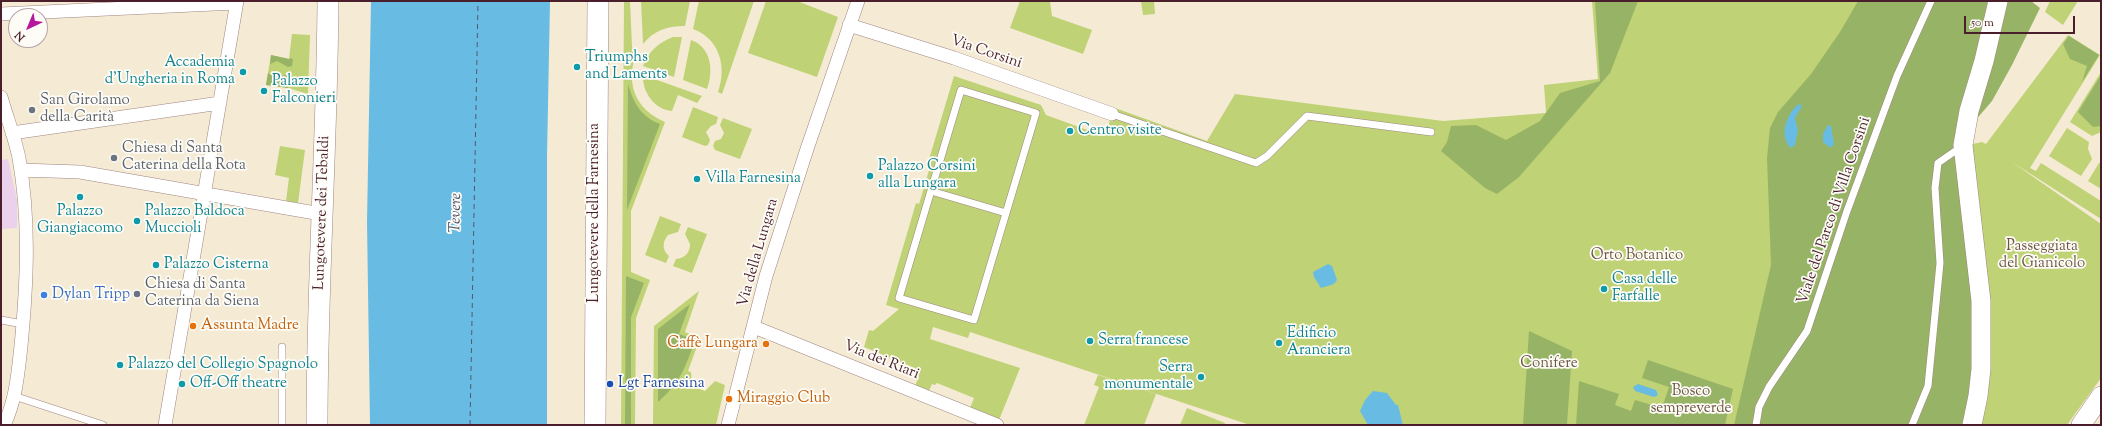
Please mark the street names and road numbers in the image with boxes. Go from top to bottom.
street label: Via Corsini [948,32,1024,74]
street label: Viale del Parco di Villa Corsini [1794,115,1876,307]
street label: Lungotevere della Farnesina [586,123,604,303]
street label: Lungotevere dei Tebaldi [311,135,335,291]
street label: Via della Lungara [735,197,783,309]
street label: Via dei Riari [841,338,921,384]

